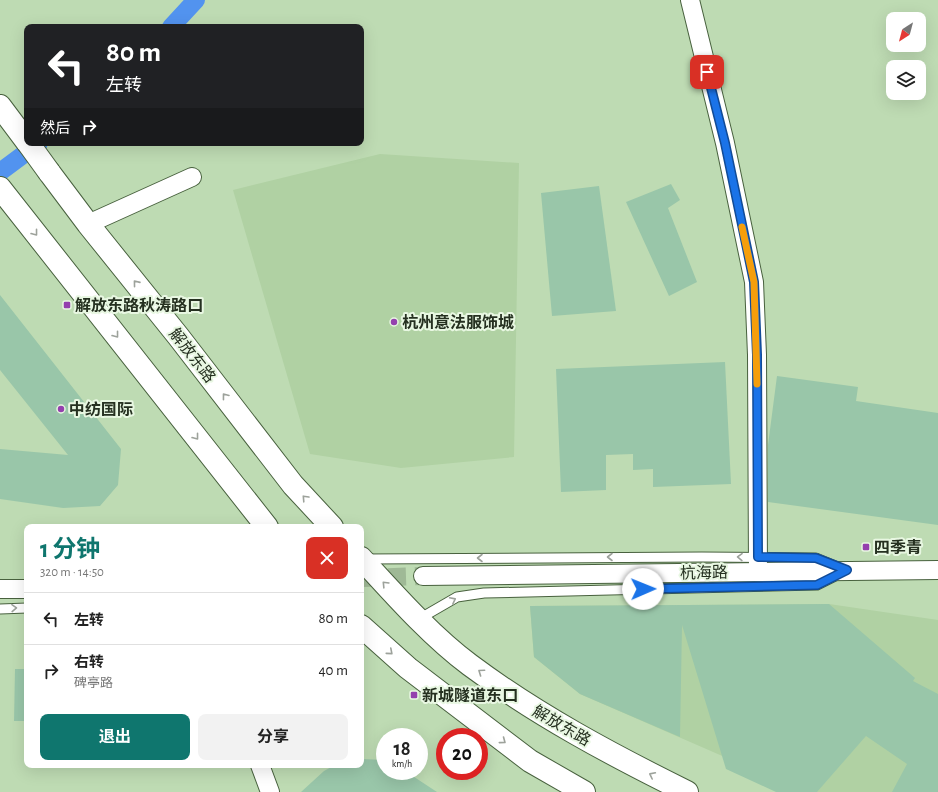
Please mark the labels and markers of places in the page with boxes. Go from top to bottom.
pin [690,55,724,89]
place label: 解放东路秋涛路口 [75,296,203,314]
marker: 解放东路秋涛路口 [62,300,72,310]
place label: 杭州意法服饰城 [402,313,514,331]
marker: 杭州意法服饰城 [389,317,399,327]
place label: 中纺国际 [69,401,133,418]
marker: 中纺国际 [56,404,66,414]
place label: 四季青 [874,539,922,556]
marker: 四季青 [861,542,871,552]
place label: 新城隧道东口 [422,686,518,704]
marker: 新城隧道东口 [409,690,419,700]

